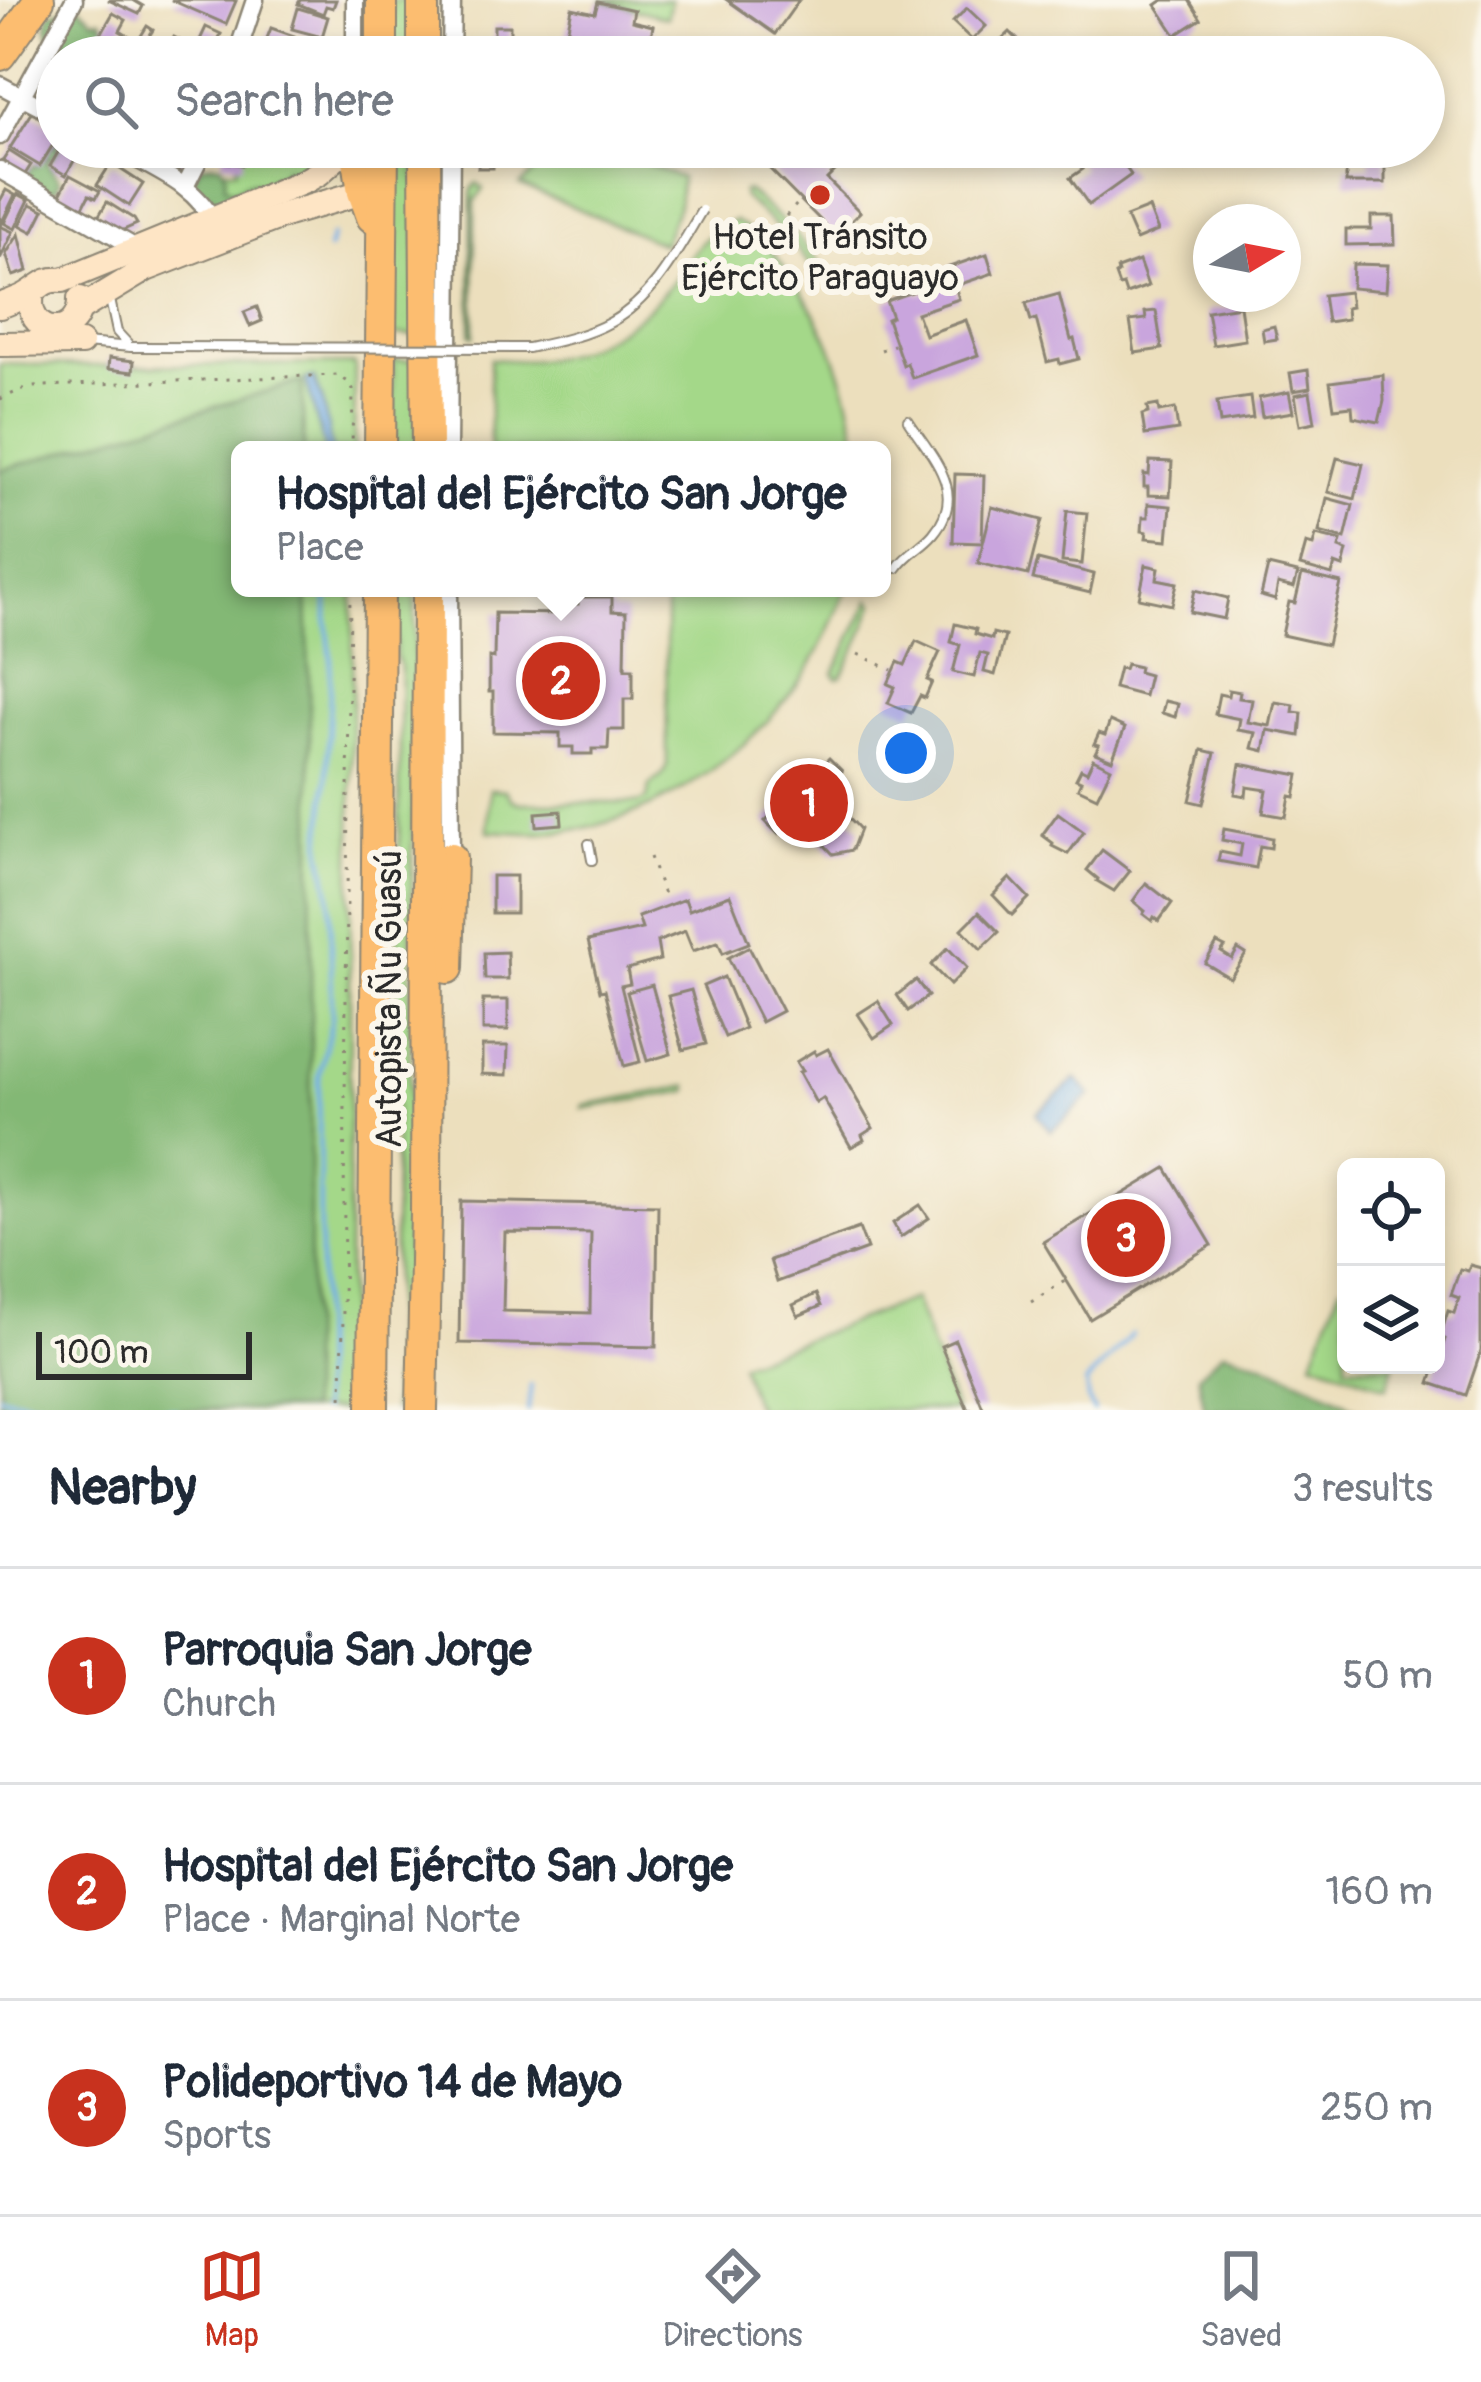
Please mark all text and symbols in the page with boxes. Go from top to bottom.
search box [36,36,1445,168]
icon: search [78,69,144,135]
text: Search here [174,74,394,130]
marker: Hotel Tránsito Ejército Paraguayo [807,182,833,208]
north arrow [1193,204,1301,312]
place label: Hotel Tránsito Ejército Paraguayo [681,215,959,301]
popup [231,441,891,597]
text: Hospital del Ejército San Jorge [275,467,847,523]
text: Place [275,523,363,572]
pin: 2 [522,636,600,726]
your location [876,723,936,783]
pin: 1 [770,758,848,848]
street label: Autopista Ñu Guasú [367,850,412,1148]
map controls [1337,1158,1445,1374]
button: locate [1337,1158,1445,1266]
pin: 3 [1087,1193,1165,1283]
button: layers [1337,1266,1445,1374]
scale bar [36,1326,252,1379]
text: 100 m [54,1332,148,1373]
text: Nearby [48,1456,196,1520]
text: 3 results [1292,1464,1433,1513]
text: Parroquia San Jorge [162,1623,531,1679]
text: 1 [79,1651,95,1700]
text: 50 m [1342,1651,1433,1700]
text: Church [162,1679,276,1728]
text: Hospital del Ejército San Jorge [162,1839,733,1895]
text: 2 [76,1867,98,1916]
text: 160 m [1325,1867,1433,1916]
text: Place · Marginal Norte [162,1895,520,1944]
text: Polideportivo 14 de Mayo [162,2055,622,2111]
text: 3 [76,2083,98,2132]
text: 250 m [1320,2083,1433,2132]
text: Sports [162,2111,271,2160]
tab: Map [199,2243,265,2356]
tab: Directions [663,2243,803,2356]
tab: Saved [1200,2243,1282,2356]

